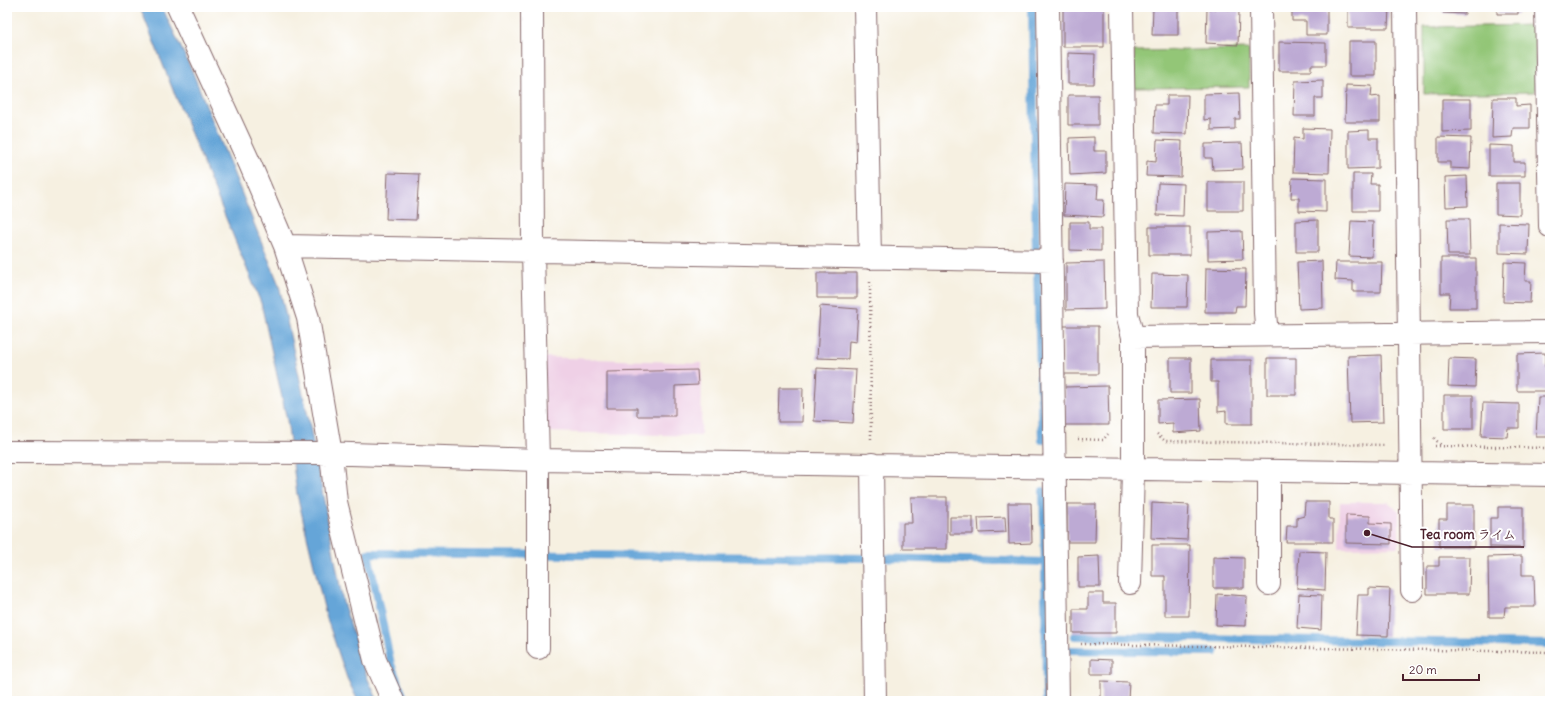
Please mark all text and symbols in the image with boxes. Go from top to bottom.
callout: Tea room ライム [1412,522,1524,547]
text: Tea room ライム [1420,526,1516,543]
scale bar [1403,656,1479,682]
text: 20 m [1409,662,1437,677]

